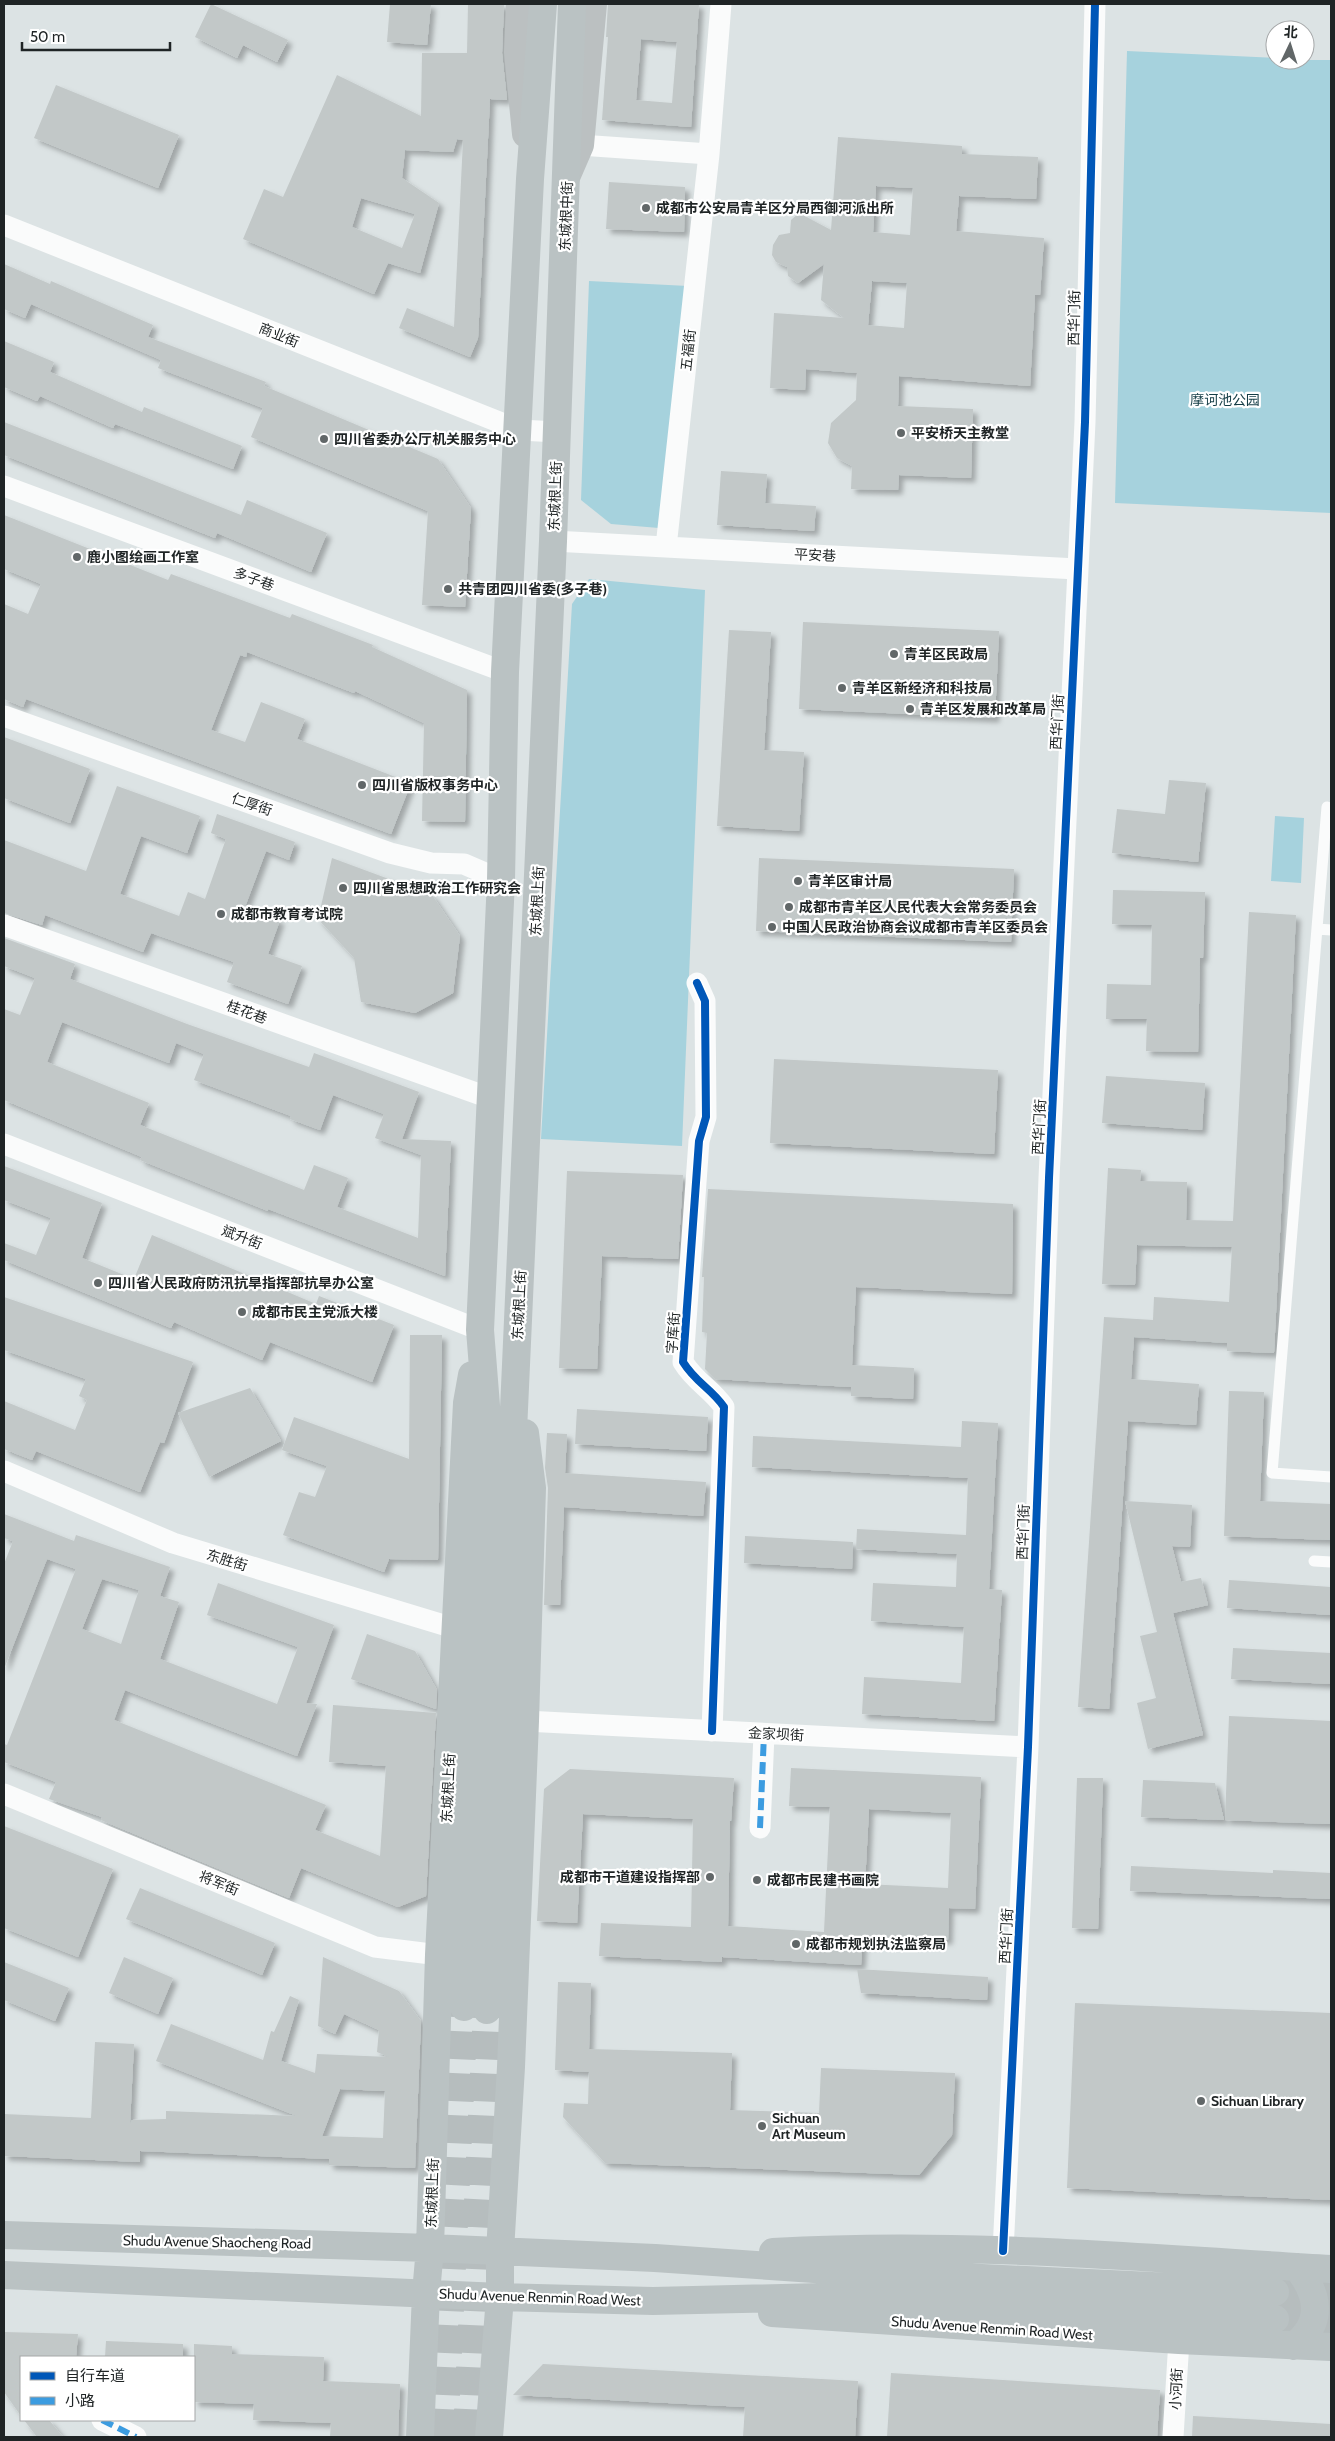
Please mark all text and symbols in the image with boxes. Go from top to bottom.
scale bar [22,20,170,52]
north arrow [1265,20,1315,70]
text: 北 [1283,23,1299,41]
text: 50 m [30,28,65,46]
street label: 东城根中街 [556,181,576,251]
place label: 成都市公安局青羊区分局西御河派出所 [656,199,894,217]
marker: 成都市公安局青羊区分局西御河派出所 [640,202,652,214]
street label: 西华门街 [1065,290,1083,346]
street label: 商业街 [256,319,302,351]
street label: 五福街 [677,328,699,372]
park label: 摩诃池公园 [1190,391,1260,409]
place label: 平安桥天主教堂 [911,424,1009,442]
marker: 平安桥天主教堂 [895,427,907,439]
place label: 四川省委办公厅机关服务中心 [334,430,516,448]
marker: 四川省委办公厅机关服务中心 [318,433,330,445]
street label: 东城根上街 [545,461,565,531]
street label: 平安巷 [794,545,836,565]
place label: 鹿小图绘画工作室 [87,548,199,566]
marker: 鹿小图绘画工作室 [71,551,83,563]
street label: 多子巷 [231,563,277,595]
place label: 共青团四川省委(多子巷) [458,580,607,598]
marker: 共青团四川省委(多子巷) [442,583,454,595]
place label: 青羊区民政局 [904,645,988,663]
marker: 青羊区民政局 [888,648,900,660]
place label: 青羊区新经济和科技局 [852,679,992,697]
marker: 青羊区新经济和科技局 [836,682,848,694]
street label: 西华门街 [1047,694,1067,750]
place label: 青羊区发展和改革局 [920,700,1046,718]
marker: 青羊区发展和改革局 [904,703,916,715]
place label: 四川省版权事务中心 [372,776,498,794]
marker: 四川省版权事务中心 [356,779,368,791]
street label: 仁厚街 [229,789,275,819]
street label: 东城根上街 [526,866,548,936]
place label: 青羊区审计局 [808,872,892,890]
marker: 青羊区审计局 [792,875,804,887]
place label: 四川省思想政治工作研究会 [353,879,521,897]
marker: 四川省思想政治工作研究会 [337,882,349,894]
place label: 成都市青羊区人民代表大会常务委员会 [799,898,1037,916]
marker: 成都市青羊区人民代表大会常务委员会 [783,901,795,913]
place label: 成都市教育考试院 [231,905,343,923]
marker: 成都市教育考试院 [215,908,227,920]
place label: 中国人民政治协商会议成都市青羊区委员会 [782,918,1048,936]
marker: 中国人民政治协商会议成都市青羊区委员会 [766,921,778,933]
street label: 桂花巷 [224,996,270,1028]
street label: 西华门街 [1029,1099,1049,1155]
street label: 斌升街 [219,1221,265,1253]
street label: 东城根上街 [508,1270,530,1340]
place label: 四川省人民政府防汛抗旱指挥部抗旱办公室 [108,1274,374,1292]
marker: 四川省人民政府防汛抗旱指挥部抗旱办公室 [92,1277,104,1289]
place label: 成都市民主党派大楼 [252,1303,378,1321]
marker: 成都市民主党派大楼 [236,1306,248,1318]
street label: 字库街 [663,1311,683,1355]
street label: 西华门街 [1013,1504,1033,1560]
street label: 东胜街 [204,1545,250,1575]
street label: 金家坝街 [748,1724,804,1744]
street label: 东城根上街 [437,1753,459,1823]
street label: 将军街 [196,1867,242,1899]
place label: 成都市干道建设指挥部 [560,1868,700,1886]
marker: 成都市干道建设指挥部 [704,1871,716,1883]
place label: 成都市民建书画院 [767,1871,879,1889]
marker: 成都市民建书画院 [751,1874,763,1886]
street label: 西华门街 [996,1908,1016,1964]
place label: 成都市规划执法监察局 [806,1935,946,1953]
marker: 成都市规划执法监察局 [790,1938,802,1950]
place label: Sichuan Library [1211,2092,1304,2110]
marker: Sichuan Library [1195,2095,1207,2107]
place label: Sichuan Art Museum [772,2109,846,2143]
marker: Sichuan Art Museum [756,2120,768,2132]
street label: 东城根上街 [422,2158,442,2228]
street label: Shudu Avenue Shaocheng Road [123,2231,311,2253]
street label: Shudu Avenue Renmin Road West [439,2284,642,2310]
street label: Shudu Avenue Renmin Road West [891,2312,1094,2344]
legend [20,2356,195,2421]
text: 自行车道 [65,2367,125,2385]
street label: 小河街 [1166,2368,1186,2410]
text: 小路 [65,2392,95,2410]

